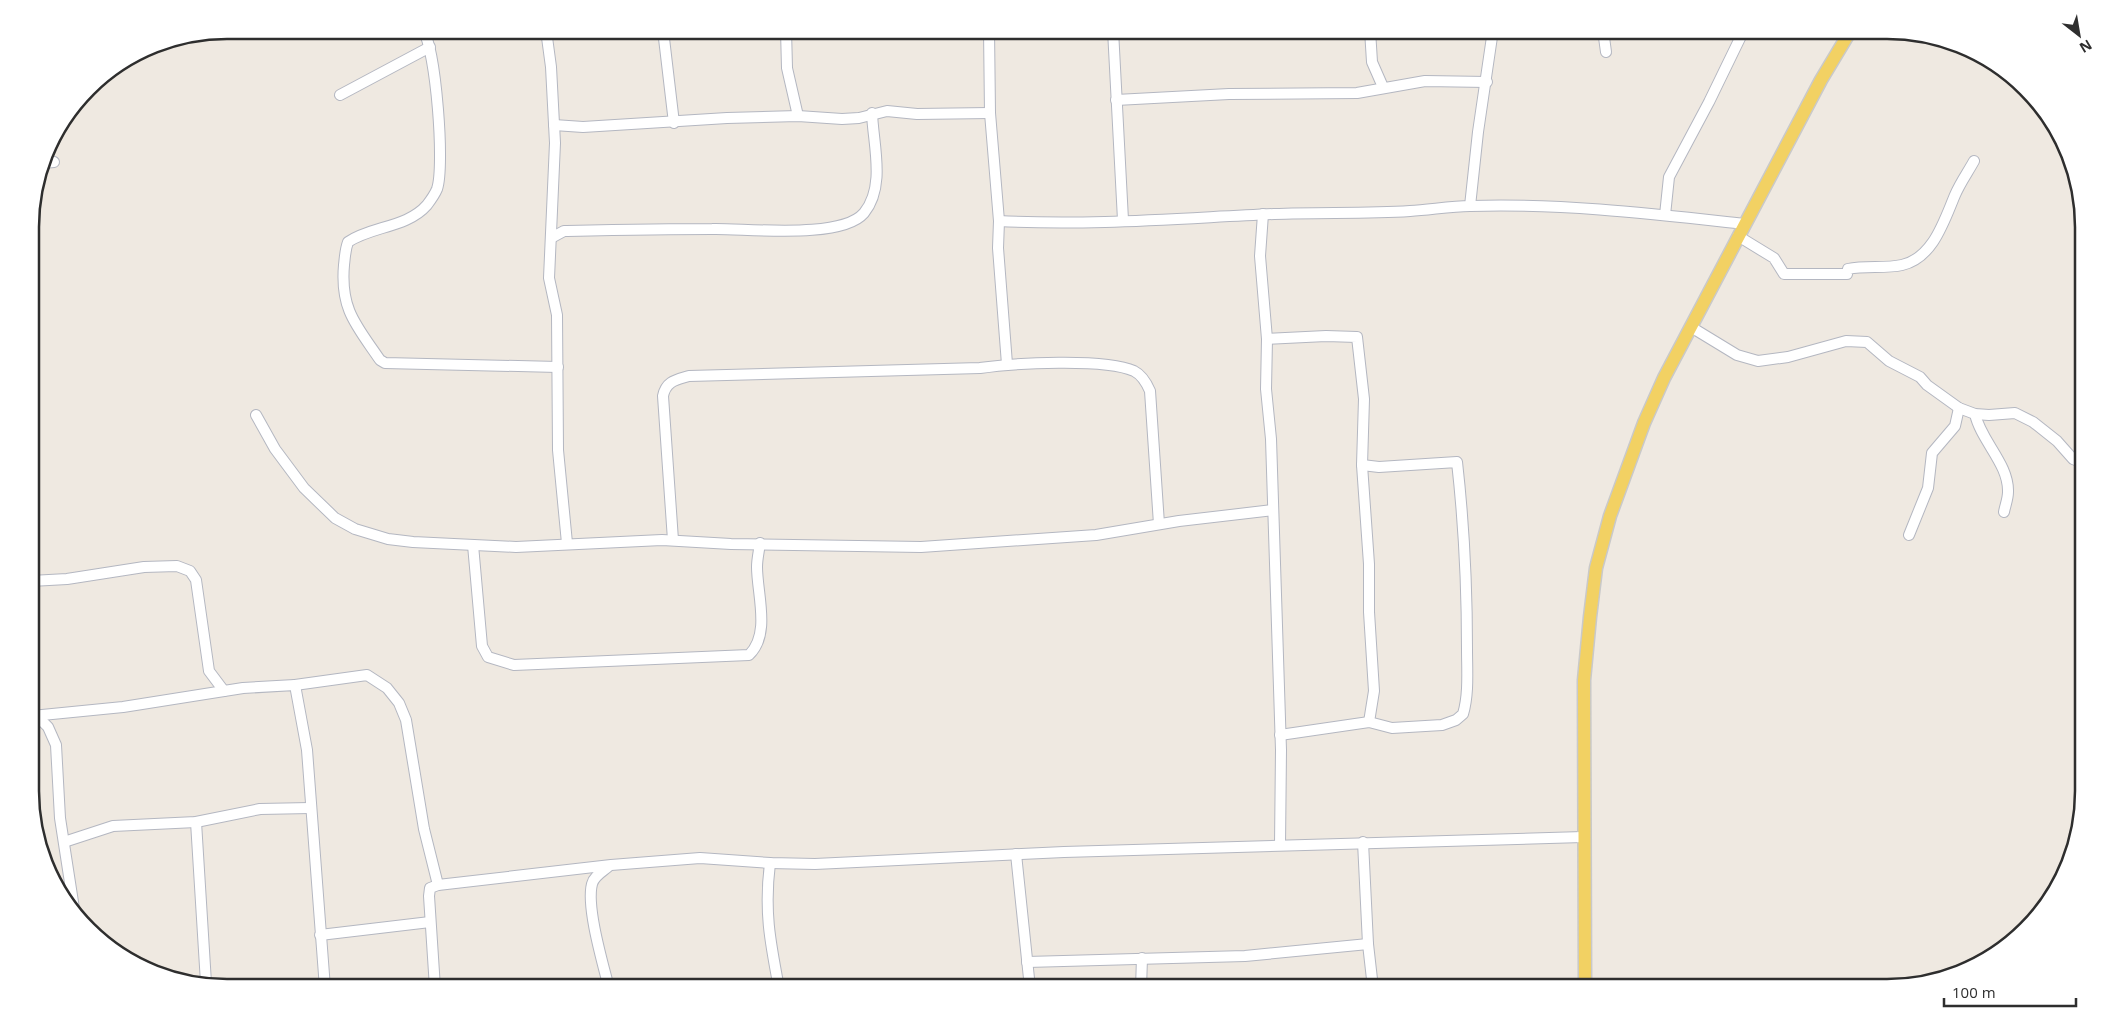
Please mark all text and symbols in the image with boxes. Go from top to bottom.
north arrow [2054,10,2104,60]
text: N [2076,35,2096,58]
scale bar [1944,976,2076,1008]
text: 100 m [1952,982,1996,1002]

